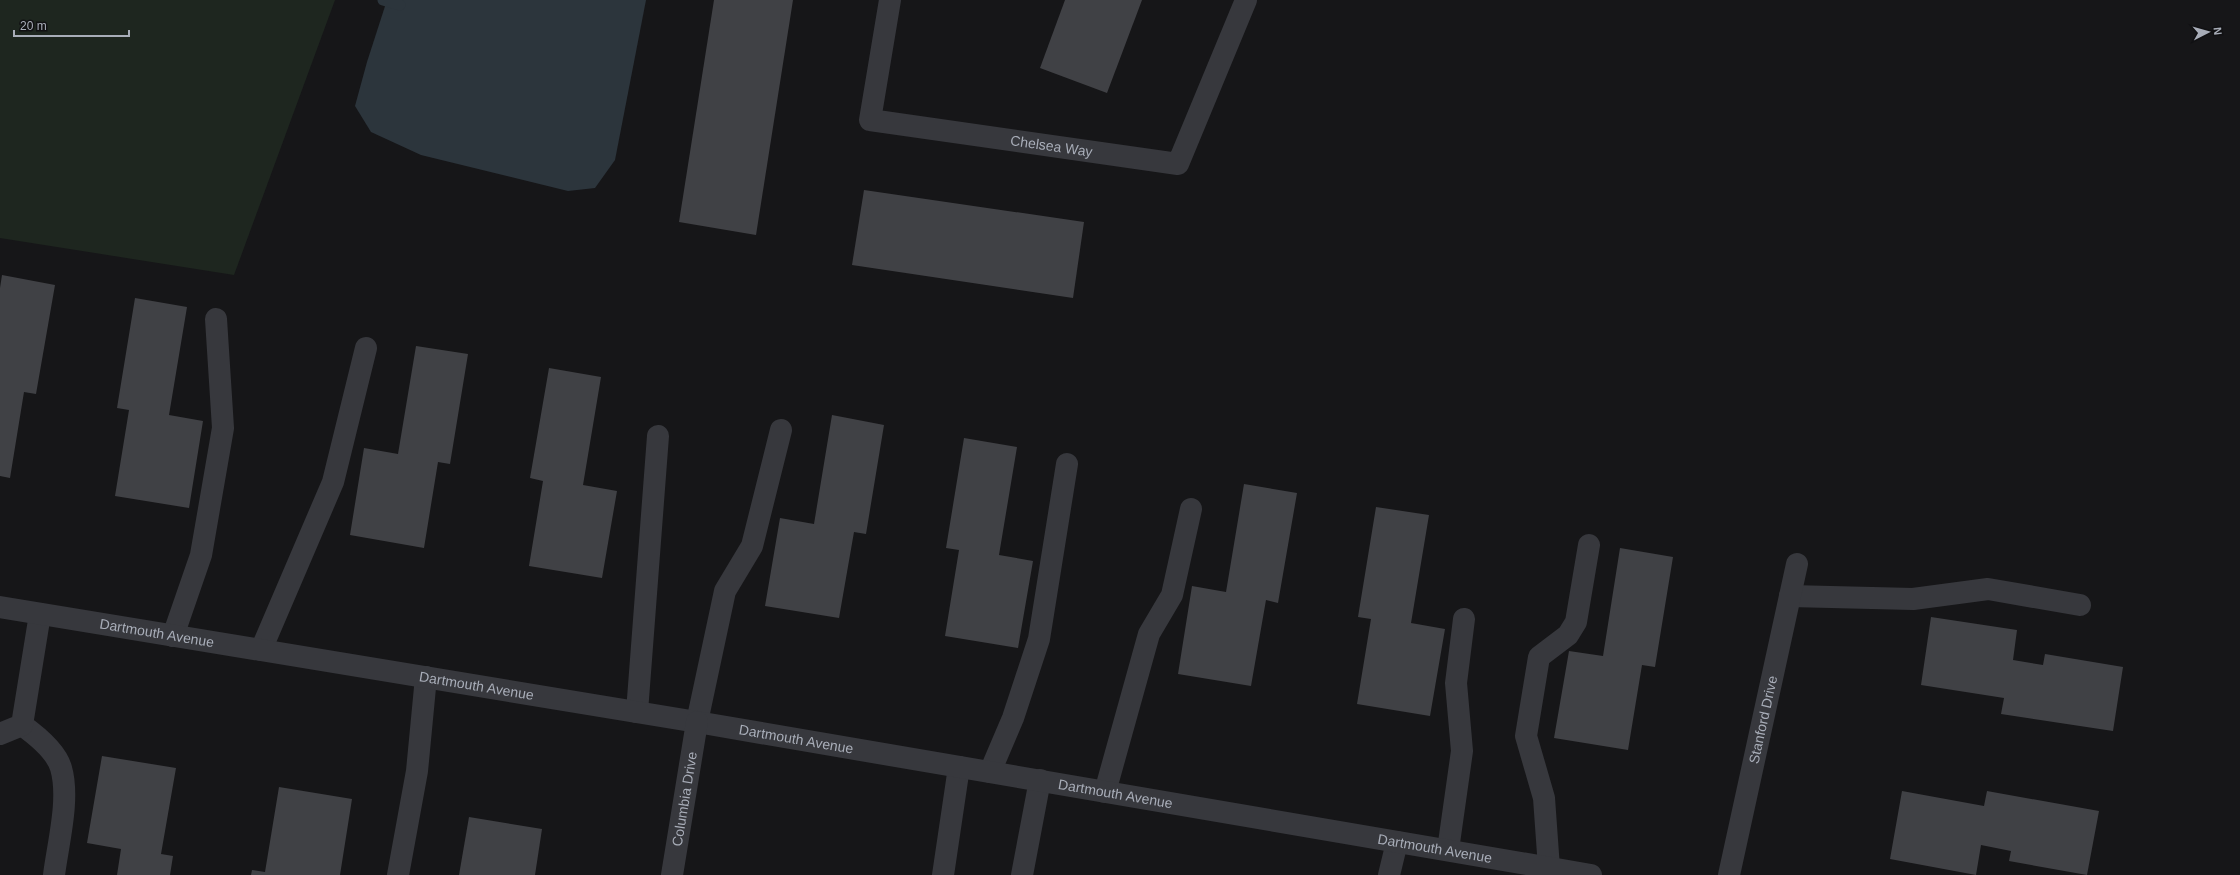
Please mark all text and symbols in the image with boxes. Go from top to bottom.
scale bar [14,12,129,38]
north arrow [2188,12,2228,52]
text: 20 m [20,19,47,33]
text: N [2212,26,2224,36]
street label: Chelsea Way [1009,132,1094,160]
street label: Dartmouth Avenue [98,616,216,650]
street label: Dartmouth Avenue [418,668,535,703]
street label: Stanford Drive [1746,674,1780,765]
street label: Dartmouth Avenue [738,721,855,757]
street label: Columbia Drive [669,750,700,848]
street label: Dartmouth Avenue [1057,776,1174,811]
street label: Dartmouth Avenue [1376,831,1493,866]

